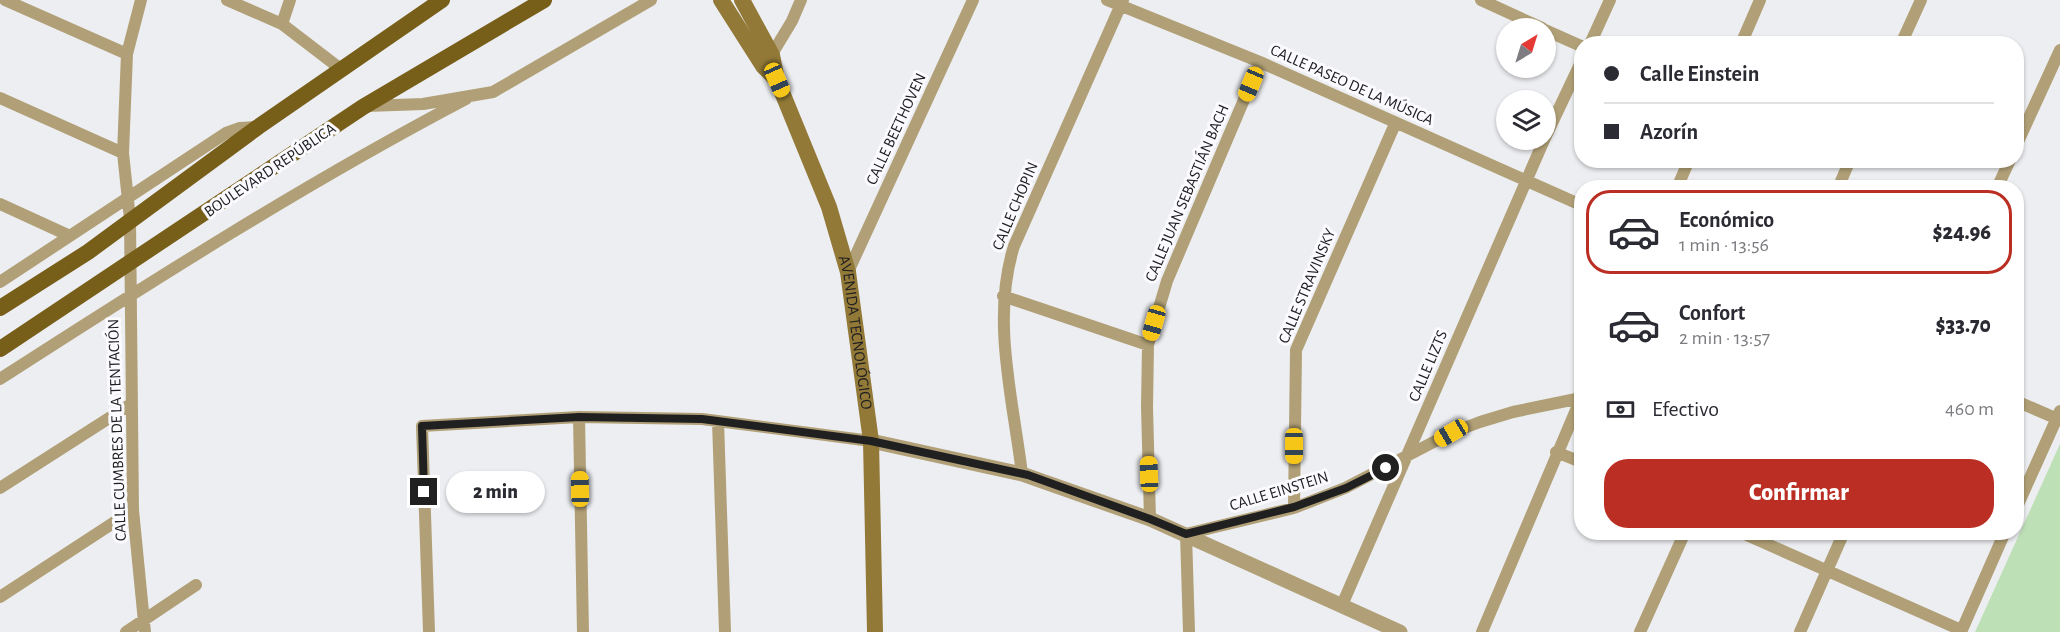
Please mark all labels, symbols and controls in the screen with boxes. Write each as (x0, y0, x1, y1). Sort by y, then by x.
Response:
north arrow (1496, 18, 1556, 78)
map controls (1496, 18, 1556, 150)
street label: CALLE PASEO DE LA MÚSICA (1268, 40, 1437, 128)
car (761, 60, 793, 100)
text: Calle Einstein (1640, 63, 1759, 85)
car (1236, 64, 1266, 104)
street label: CALLE BEETHOVEN (863, 71, 929, 187)
button: layers (1496, 90, 1556, 150)
street label: CALLE JUAN SEBASTIÁN BACH (1140, 101, 1232, 284)
street label: BOULEVARD REPÚBLICA (200, 118, 339, 220)
text: Azorín (1640, 121, 1698, 143)
street label: CALLE CHOPIN (989, 160, 1041, 252)
icon: car (1607, 205, 1661, 259)
text: Económico (1679, 209, 1774, 231)
text: $24.96 (1933, 221, 1991, 243)
street label: CALLE STRAVINSKY (1276, 226, 1339, 346)
text: 1 min · 13:56 (1679, 235, 1769, 255)
street label: AVENIDA TECNOLÓGICO (836, 253, 875, 411)
icon: car (1607, 298, 1661, 352)
text: Confort (1679, 302, 1745, 324)
car (1140, 303, 1168, 343)
text: $33.70 (1935, 314, 1991, 336)
street label: CALLE CUMBRES DE LA TENTACIÓN (103, 319, 129, 542)
street label: CALLE LIZTS (1406, 328, 1450, 404)
text: 2 min · 13:57 (1679, 328, 1770, 348)
icon: cash (1604, 393, 1637, 426)
text: Efectivo (1652, 398, 1719, 420)
text: 460 m (1945, 399, 1994, 419)
car (1431, 416, 1471, 450)
car (1285, 428, 1303, 464)
route start (1372, 454, 1399, 481)
car (1139, 456, 1159, 492)
button: Confirmar (1604, 459, 1994, 528)
street label: CALLE EINSTEIN (1228, 468, 1330, 514)
callout: 2 min (445, 471, 544, 513)
car (571, 471, 589, 507)
route end (410, 478, 437, 505)
text: 2 min (473, 482, 518, 502)

